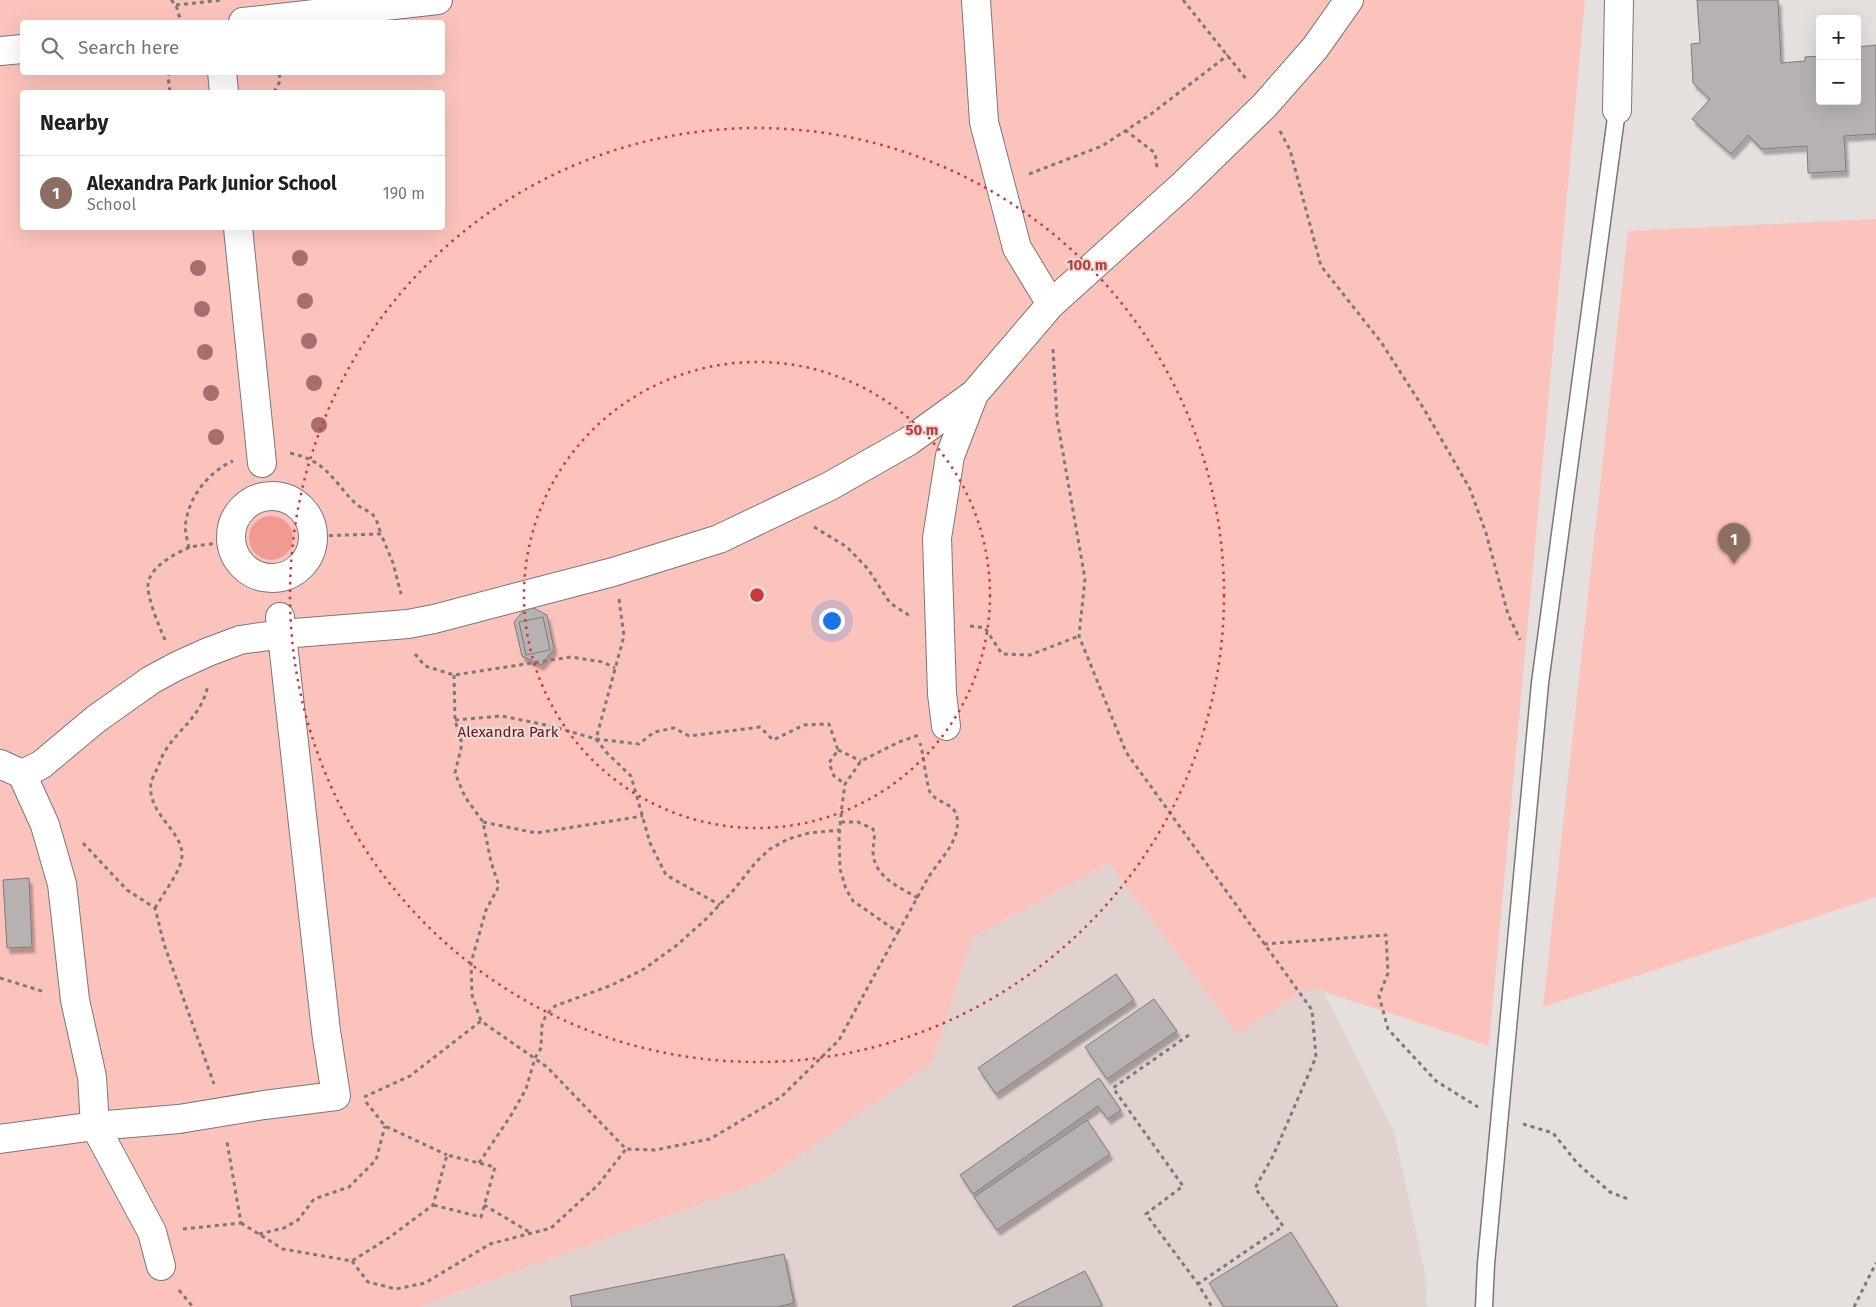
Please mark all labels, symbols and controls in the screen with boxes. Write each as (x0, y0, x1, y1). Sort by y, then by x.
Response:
map controls (1816, 15, 1861, 105)
button: + (1816, 15, 1861, 60)
search box (20, 20, 445, 75)
icon: search (38, 34, 66, 62)
text: Search here (78, 36, 179, 59)
button: − (1816, 60, 1861, 105)
text: Nearby (40, 110, 108, 136)
text: Alexandra Park Junior School (87, 172, 337, 195)
text: 1 (52, 184, 60, 203)
text: 190 m (383, 184, 425, 203)
text: School (87, 195, 136, 214)
text: 100 m (1067, 256, 1107, 274)
text: 50 m (905, 421, 939, 439)
pin: 1 (1718, 523, 1750, 564)
centre of rings (748, 586, 766, 604)
your location (819, 608, 845, 634)
park label: Alexandra Park (458, 723, 559, 741)

